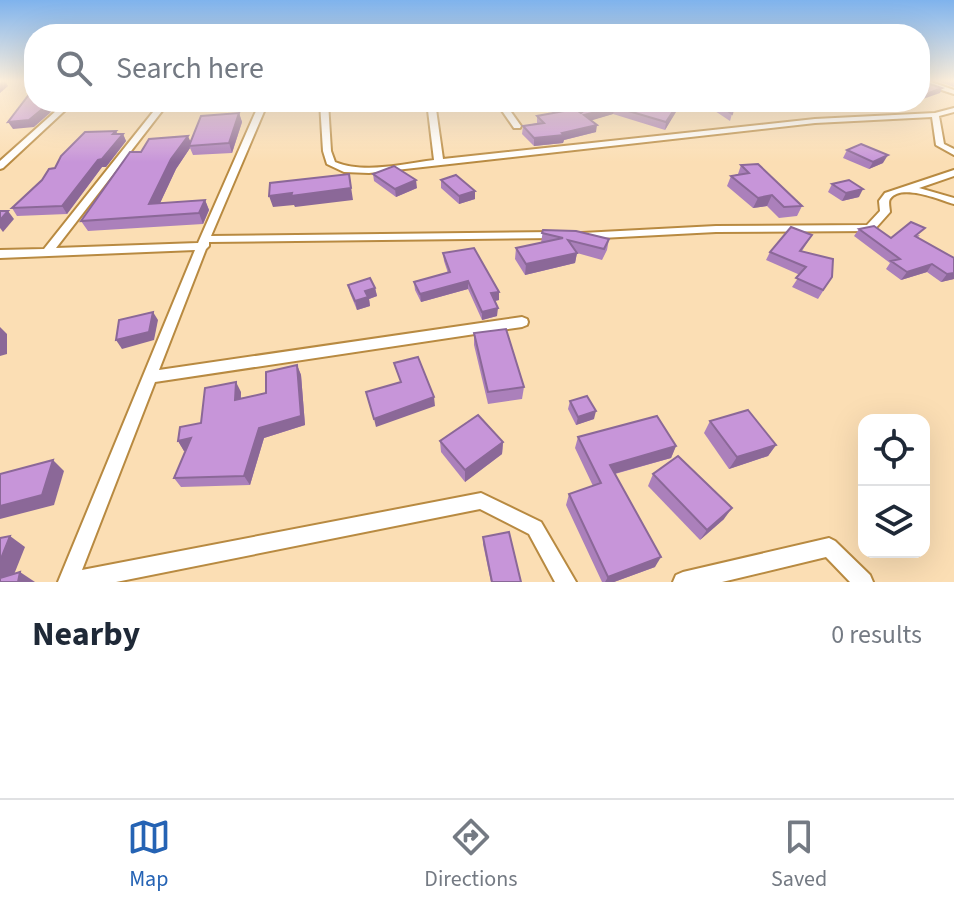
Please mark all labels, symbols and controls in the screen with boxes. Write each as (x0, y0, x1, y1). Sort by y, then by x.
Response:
search box (24, 24, 930, 112)
icon: search (52, 46, 96, 90)
text: Search here (116, 47, 264, 90)
map controls (858, 414, 930, 558)
button: locate (858, 414, 930, 486)
button: layers (858, 486, 930, 558)
text: Nearby (32, 610, 140, 659)
text: 0 results (831, 616, 922, 653)
tab: Map (127, 815, 171, 895)
tab: Directions (424, 815, 517, 895)
tab: Saved (771, 815, 827, 895)

